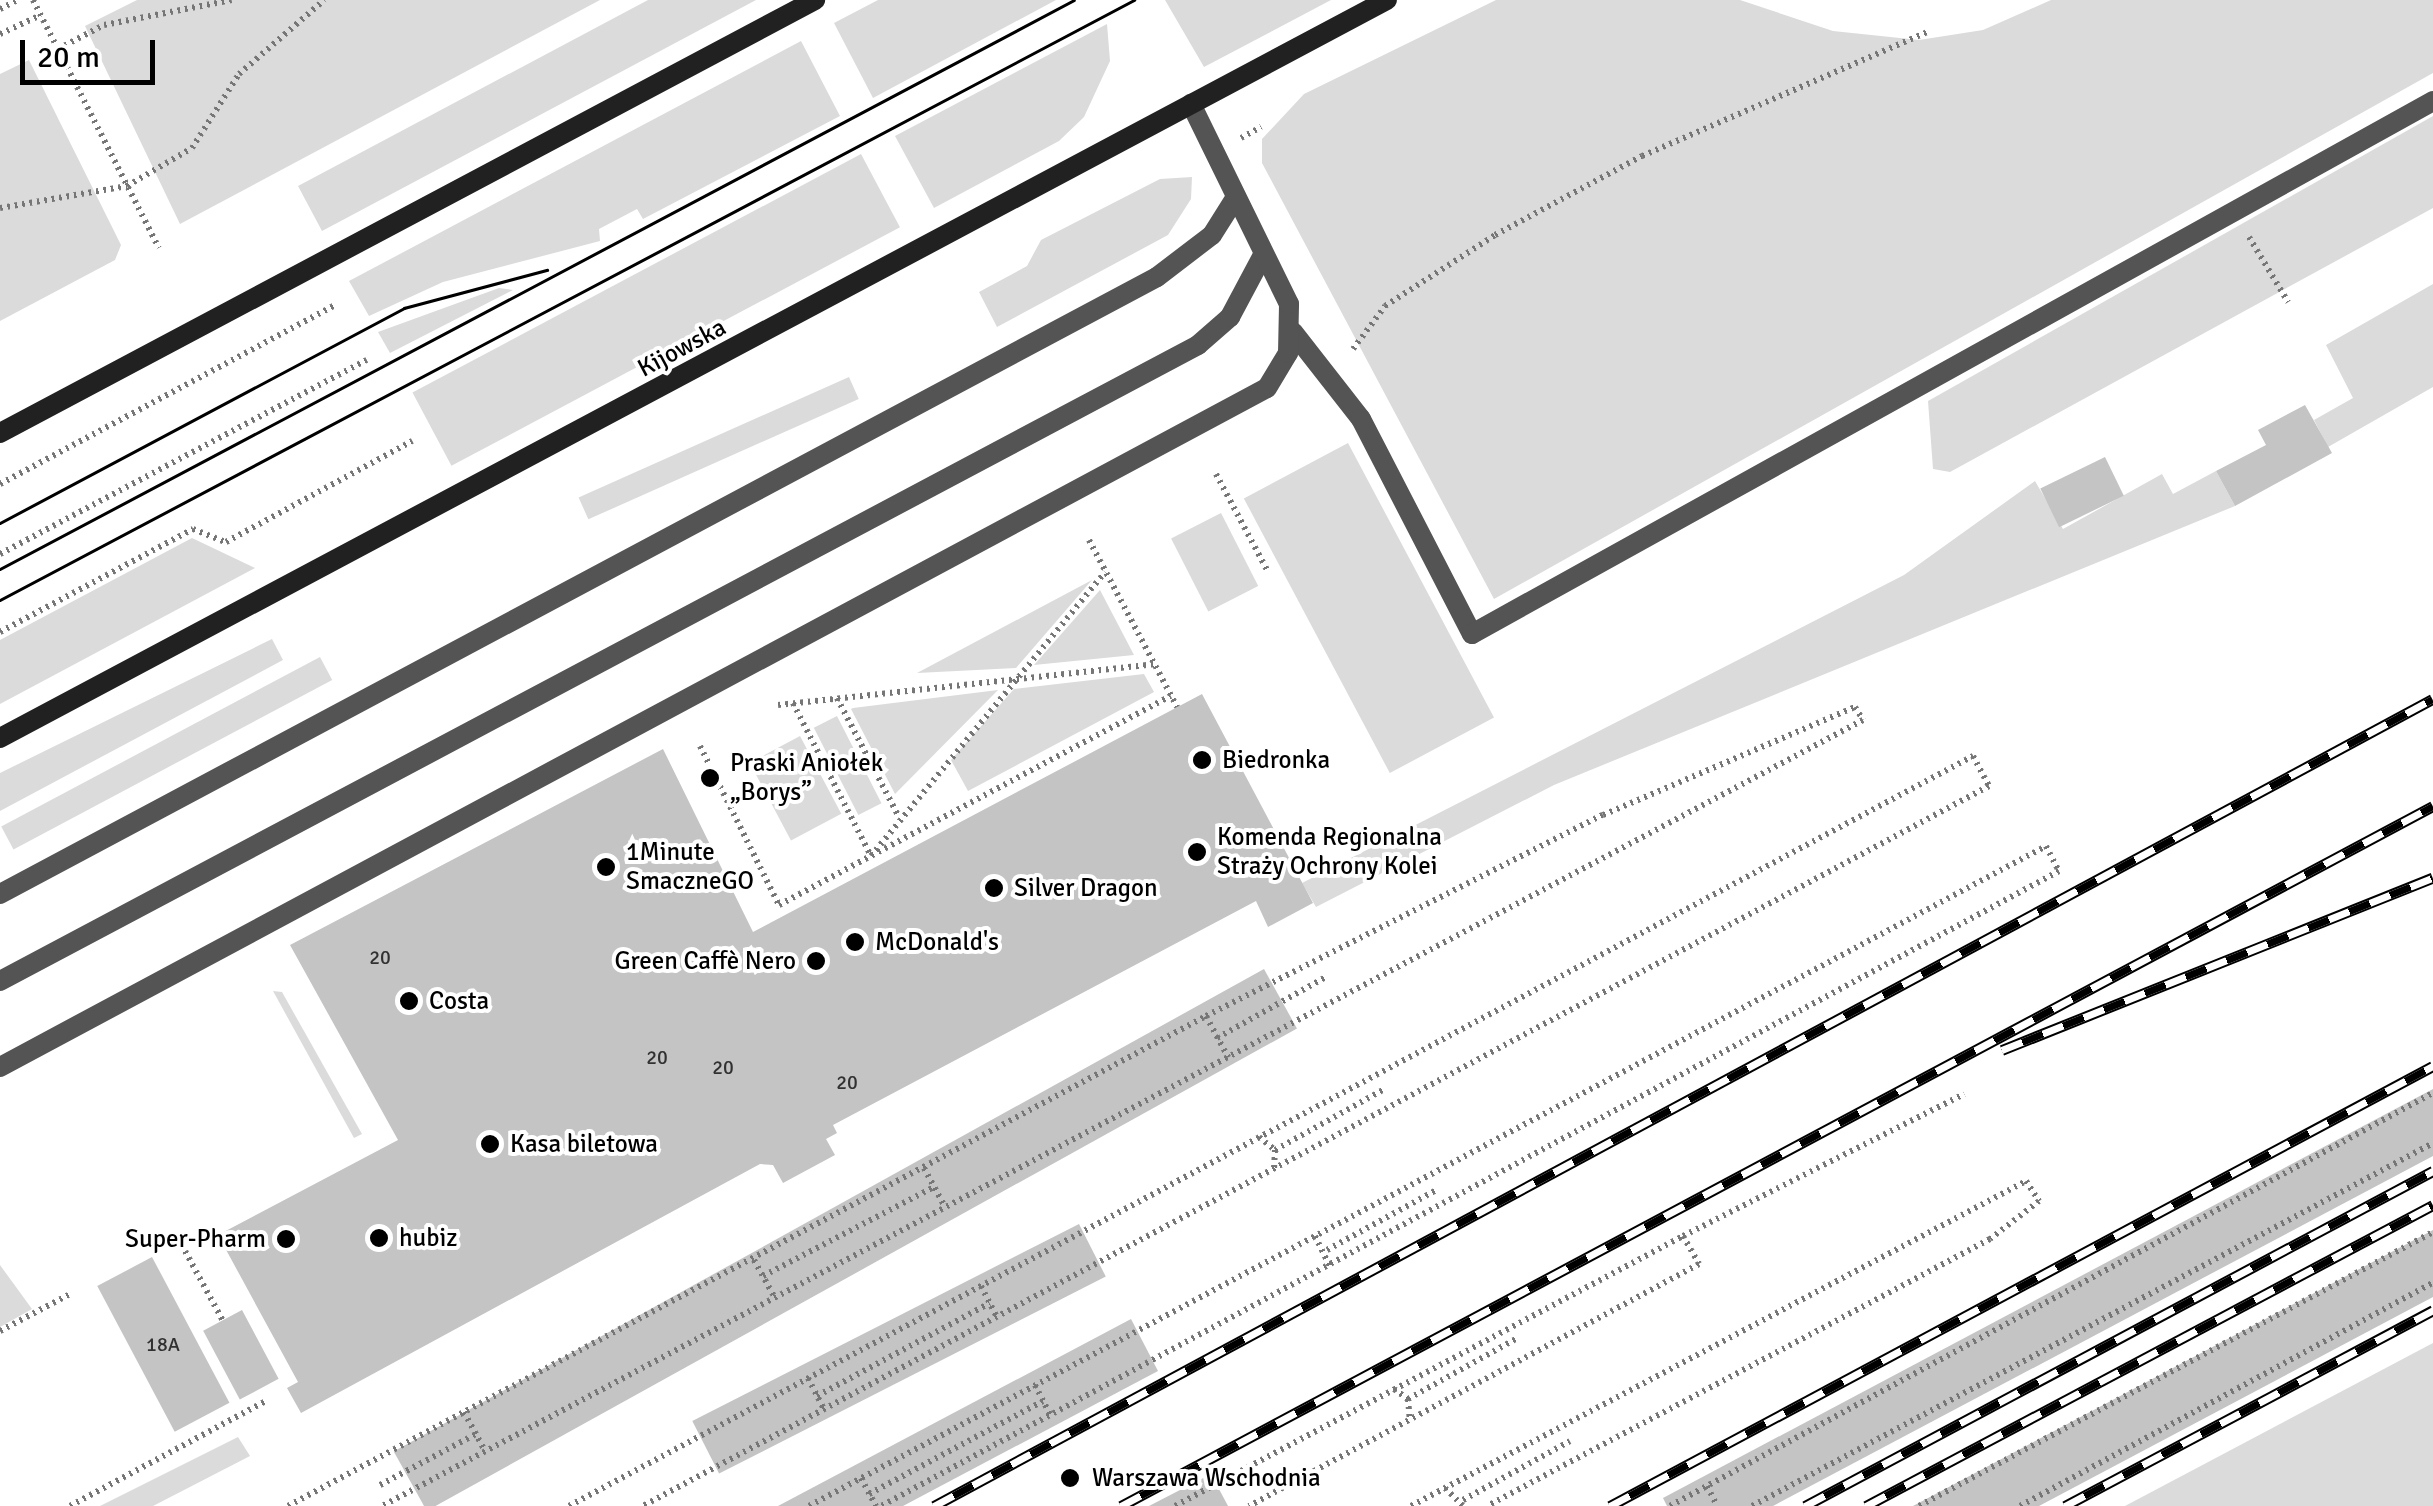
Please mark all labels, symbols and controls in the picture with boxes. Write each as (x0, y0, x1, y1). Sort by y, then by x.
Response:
scale bar (25, 20, 160, 82)
text: 20 m (37, 39, 100, 76)
street label: Kijowska (633, 312, 731, 384)
place label: Biedronka (1222, 745, 1330, 775)
place label: Praski Aniołek „Borys” (730, 749, 883, 808)
marker: Biedronka (1191, 749, 1213, 771)
marker: Praski Aniołek „Borys” (699, 767, 721, 789)
place label: Komenda Regionalna Straży Ochrony Kolei (1217, 823, 1442, 882)
place label: 1Minute SmaczneGO (626, 838, 754, 897)
marker: Komenda Regionalna Straży Ochrony Kolei (1186, 841, 1208, 863)
marker: 1Minute SmaczneGO (595, 856, 617, 878)
place label: Silver Dragon (1014, 873, 1158, 903)
marker: Silver Dragon (983, 877, 1005, 899)
place label: McDonald's (875, 927, 999, 957)
marker: McDonald's (844, 931, 866, 953)
house number: 20 (369, 945, 391, 969)
place label: Green Caffè Nero (614, 946, 796, 976)
marker: Green Caffè Nero (805, 950, 827, 972)
place label: Costa (429, 986, 489, 1016)
marker: Costa (398, 990, 420, 1012)
house number: 20 (646, 1045, 668, 1069)
house number: 20 (712, 1055, 734, 1079)
house number: 20 (836, 1070, 858, 1094)
place label: Kasa biletowa (510, 1129, 658, 1159)
marker: Kasa biletowa (479, 1133, 501, 1155)
place label: hubiz (399, 1223, 457, 1253)
place label: Super-Pharm (125, 1224, 266, 1254)
marker: hubiz (368, 1227, 390, 1249)
marker: Super-Pharm (275, 1228, 297, 1250)
house number: 18A (146, 1332, 180, 1356)
place label: Warszawa Wschodnia (1092, 1463, 1321, 1493)
marker: Warszawa Wschodnia (1057, 1465, 1083, 1491)

